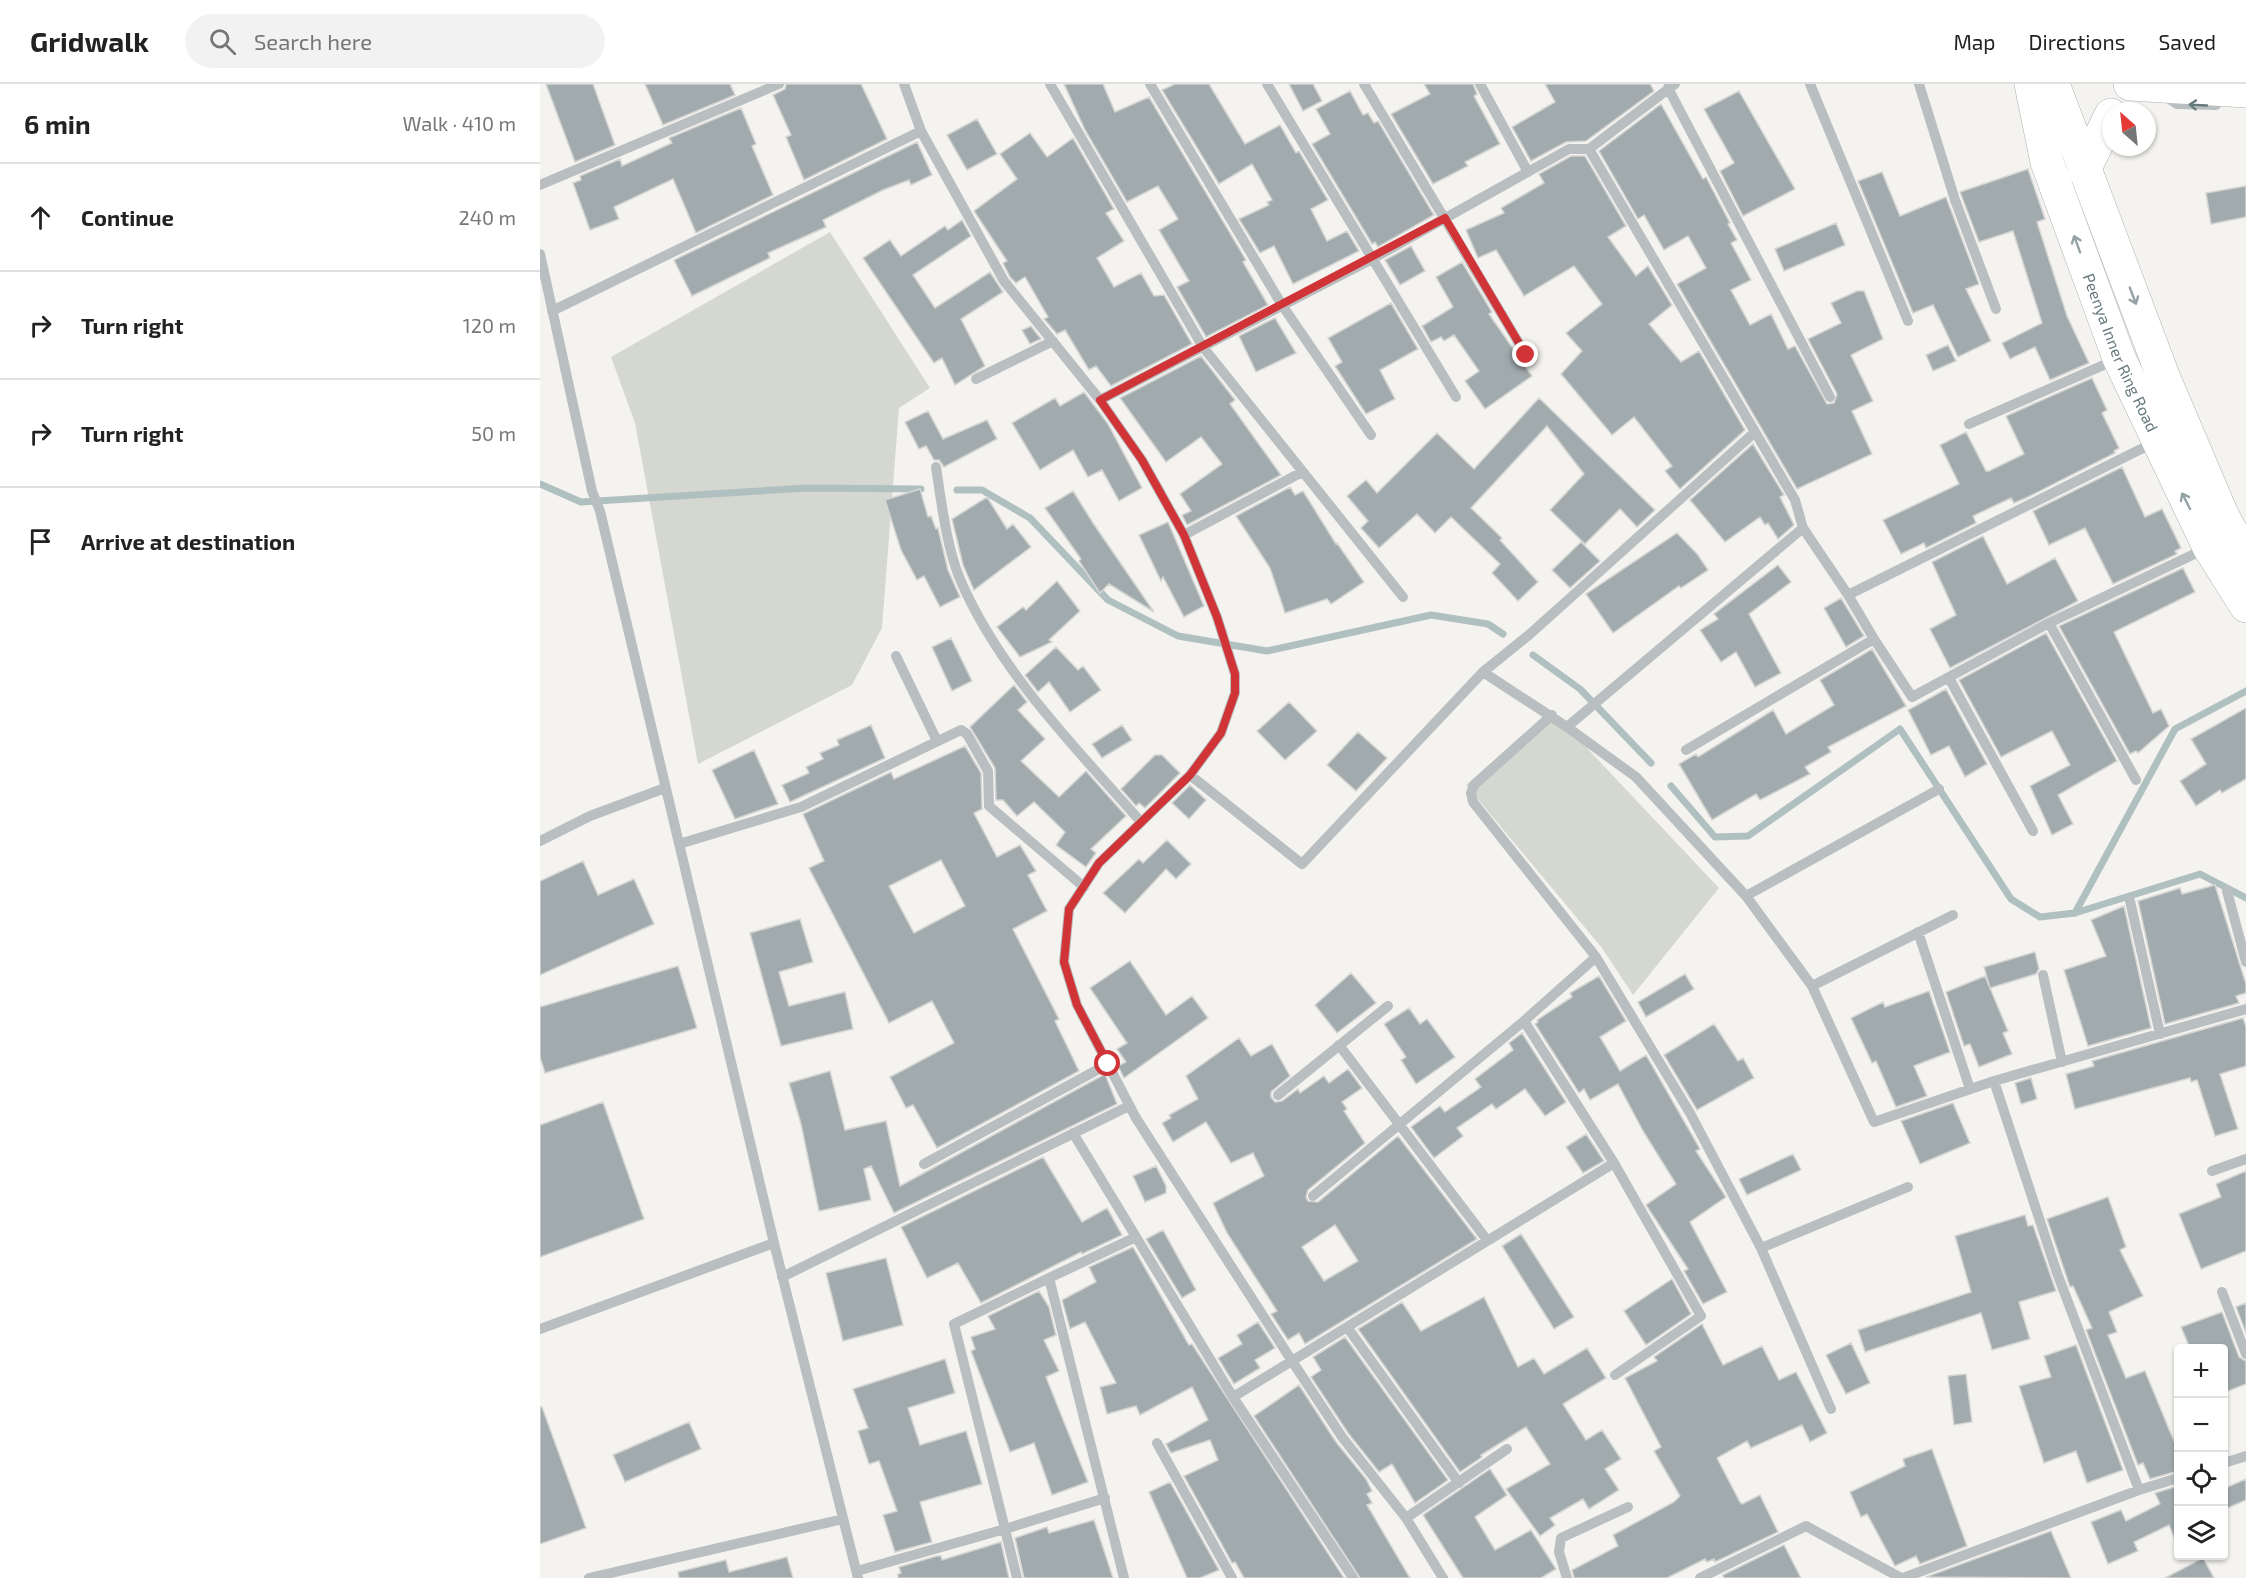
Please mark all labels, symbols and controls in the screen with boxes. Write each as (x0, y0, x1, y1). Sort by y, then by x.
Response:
search box (185, 14, 605, 68)
text: Gridwalk (30, 24, 149, 58)
icon: search (206, 25, 239, 58)
text: Search here (254, 28, 372, 54)
text: Map (1953, 29, 1996, 54)
text: Directions (2029, 29, 2125, 54)
text: Saved (2158, 29, 2216, 54)
one-way arrow (2189, 99, 2208, 110)
north arrow (2102, 102, 2156, 156)
text: 6 min (24, 108, 91, 139)
text: Walk · 410 m (402, 111, 516, 135)
icon: ahead (24, 201, 57, 234)
text: Continue (81, 204, 174, 230)
text: 240 m (458, 205, 516, 229)
one-way arrow (2070, 236, 2081, 254)
street label: Peenya Inner Ring Road (2080, 271, 2163, 435)
one-way arrow (2128, 286, 2139, 305)
icon: right (24, 309, 57, 342)
text: Turn right (81, 312, 183, 338)
text: 120 m (463, 313, 516, 337)
route end (1512, 341, 1538, 367)
icon: right (24, 417, 57, 450)
text: Turn right (81, 420, 183, 446)
text: 50 m (471, 421, 516, 445)
one-way arrow (2180, 492, 2191, 510)
icon: arrive (24, 525, 57, 558)
text: Arrive at destination (81, 528, 295, 554)
route start (1094, 1050, 1120, 1076)
map controls (2174, 1344, 2228, 1560)
button: + (2174, 1344, 2228, 1398)
button: − (2174, 1398, 2228, 1452)
button: locate (2174, 1452, 2228, 1506)
button: layers (2174, 1506, 2228, 1560)

